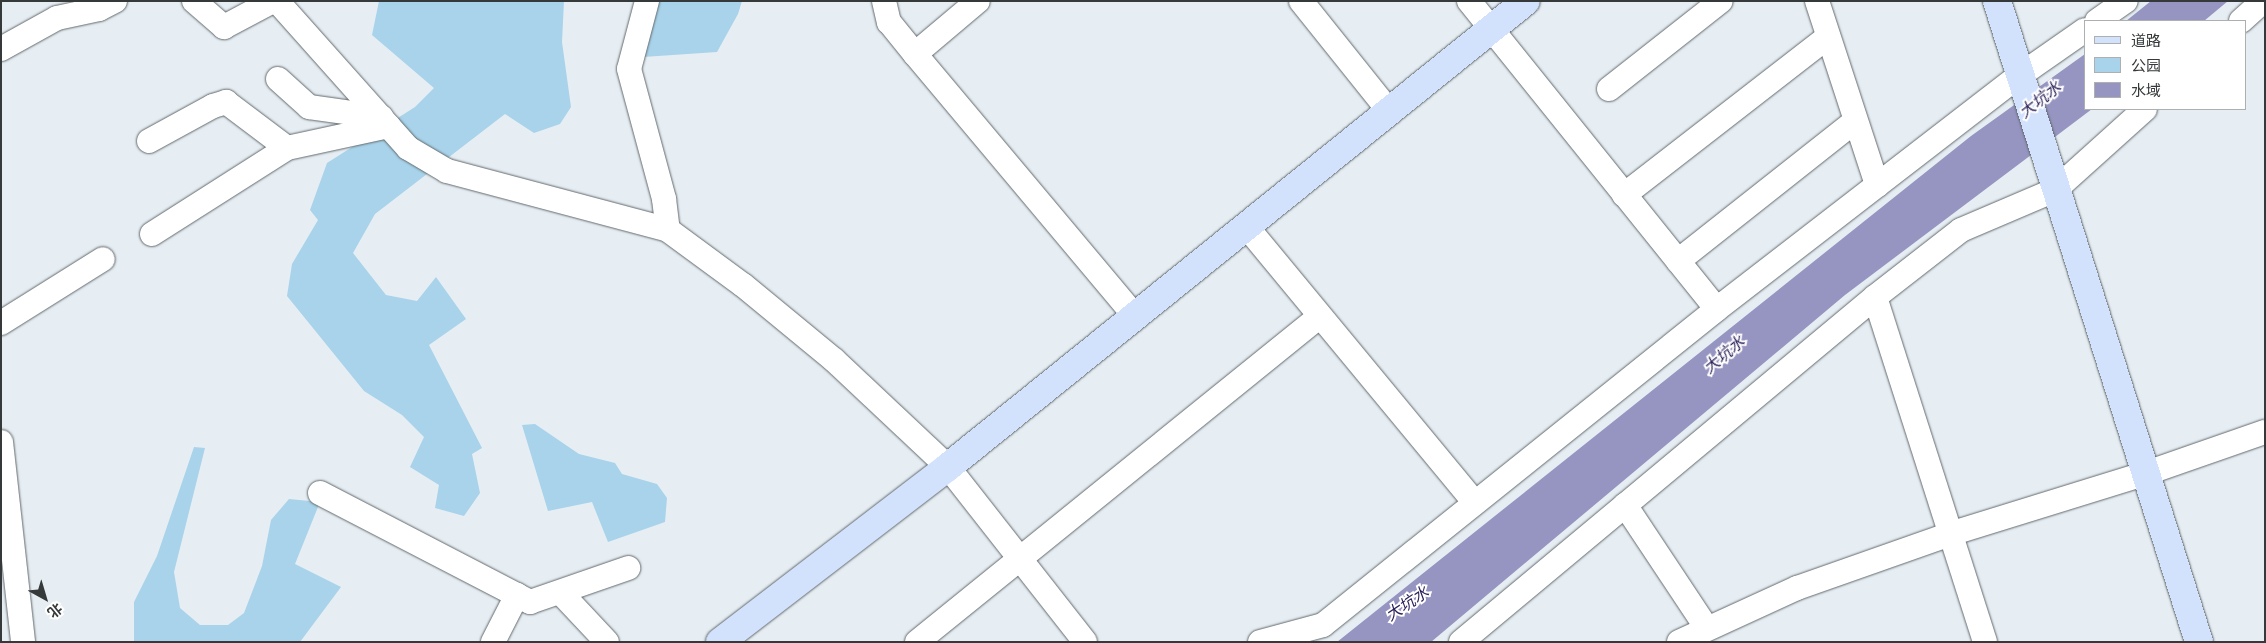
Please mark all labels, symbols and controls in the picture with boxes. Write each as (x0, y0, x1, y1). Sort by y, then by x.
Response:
legend (2084, 20, 2246, 110)
text: 道路 (2131, 32, 2161, 51)
text: 公园 (2131, 57, 2161, 76)
water label: 大坑水 (2016, 79, 2066, 123)
text: 水域 (2131, 82, 2161, 101)
water label: 大坑水 (1700, 333, 1750, 379)
north arrow (20, 573, 70, 623)
water label: 大坑水 (1383, 584, 1433, 626)
text: 北 (44, 599, 66, 621)

